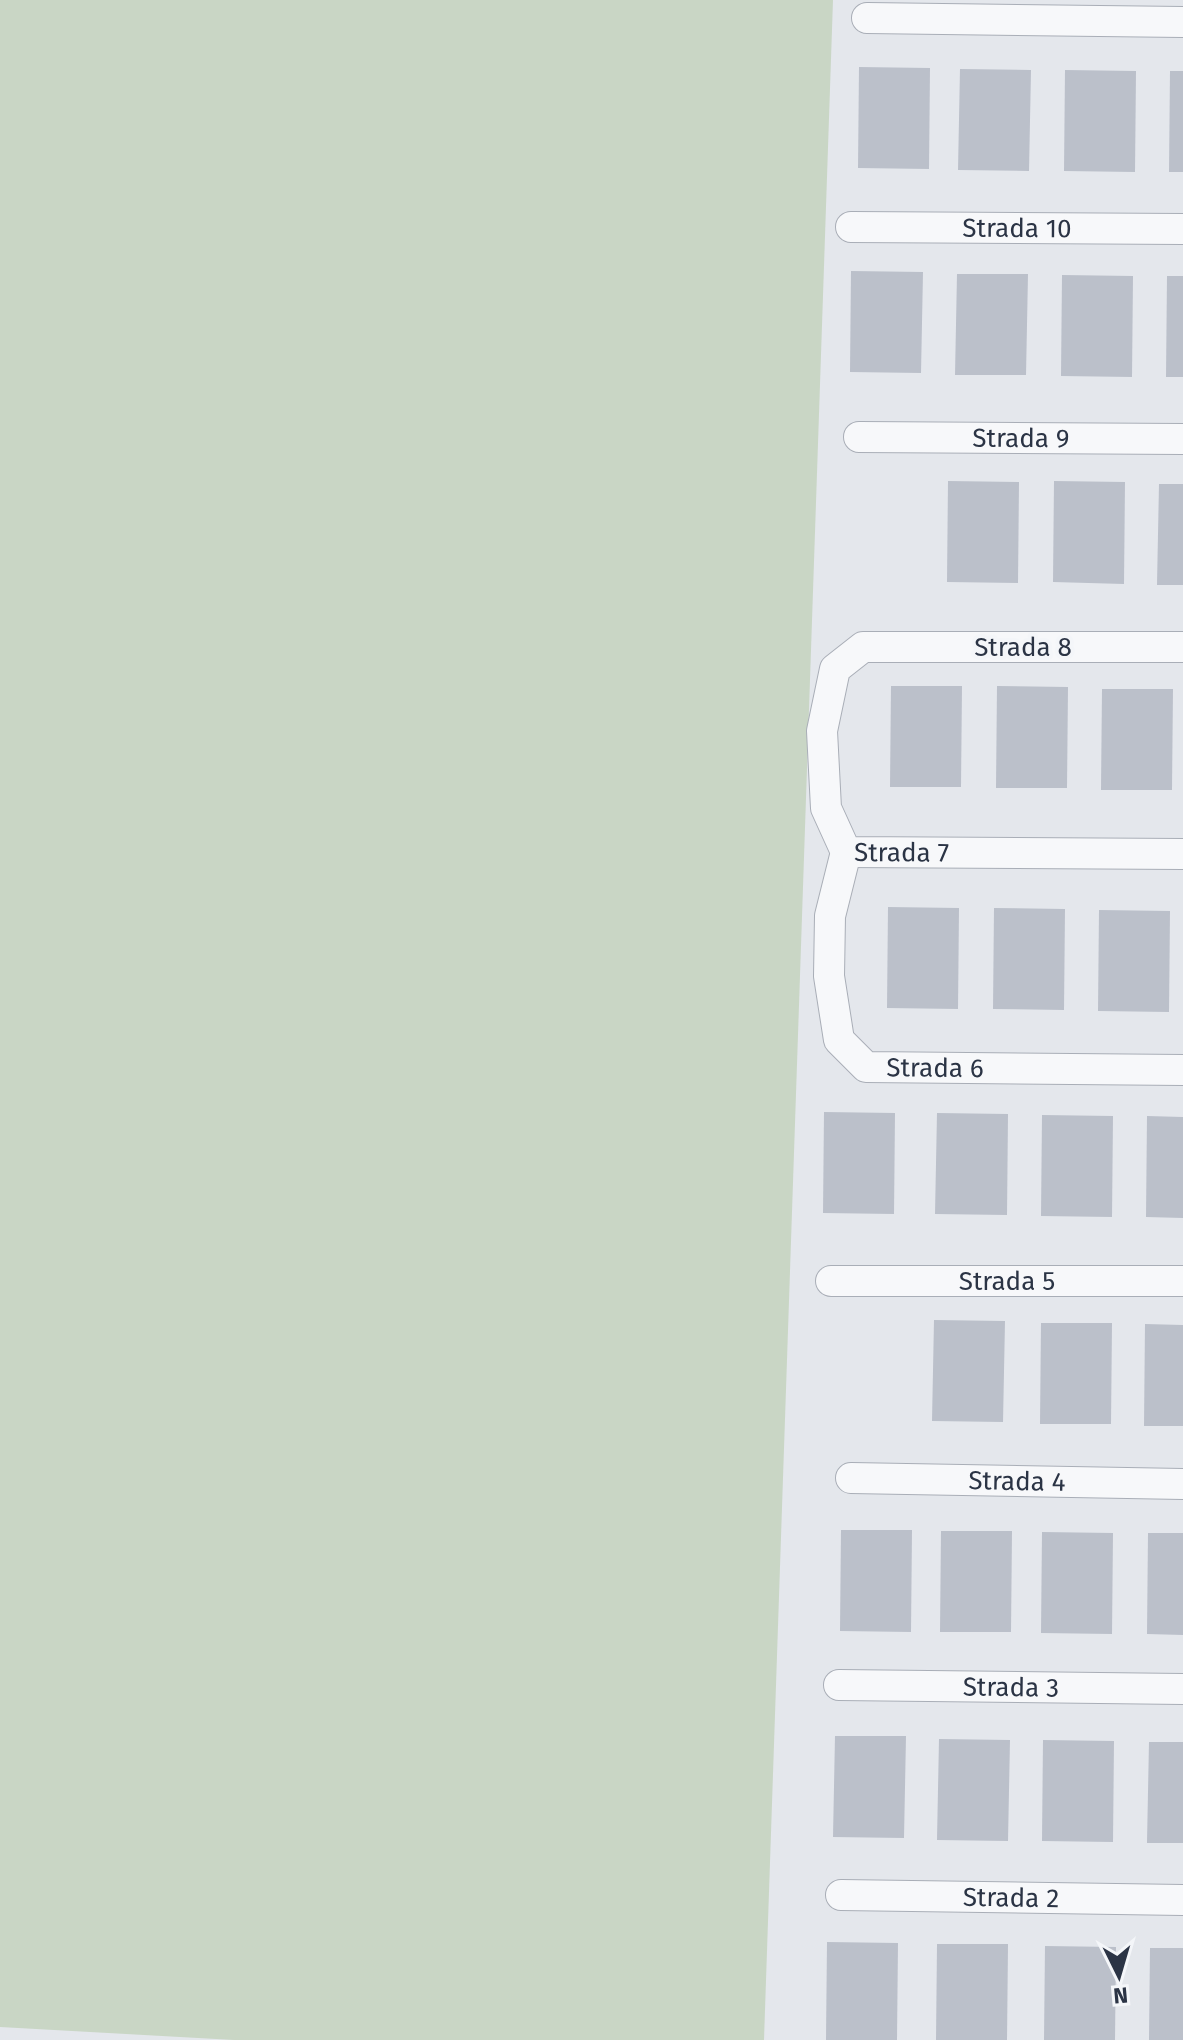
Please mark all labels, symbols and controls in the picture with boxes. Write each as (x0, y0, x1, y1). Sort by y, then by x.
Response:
street label: Strada 10 (962, 212, 1072, 244)
street label: Strada 9 (972, 422, 1070, 454)
street label: Strada 8 (974, 632, 1072, 663)
street label: Strada 7 (854, 837, 949, 868)
street label: Strada 6 (886, 1052, 984, 1084)
street label: Strada 5 (959, 1266, 1055, 1297)
street label: Strada 4 (968, 1465, 1066, 1497)
street label: Strada 3 (963, 1671, 1059, 1703)
street label: Strada 2 (963, 1881, 1059, 1914)
north arrow (1079, 1936, 1159, 2016)
text: N (1112, 1981, 1129, 2010)

